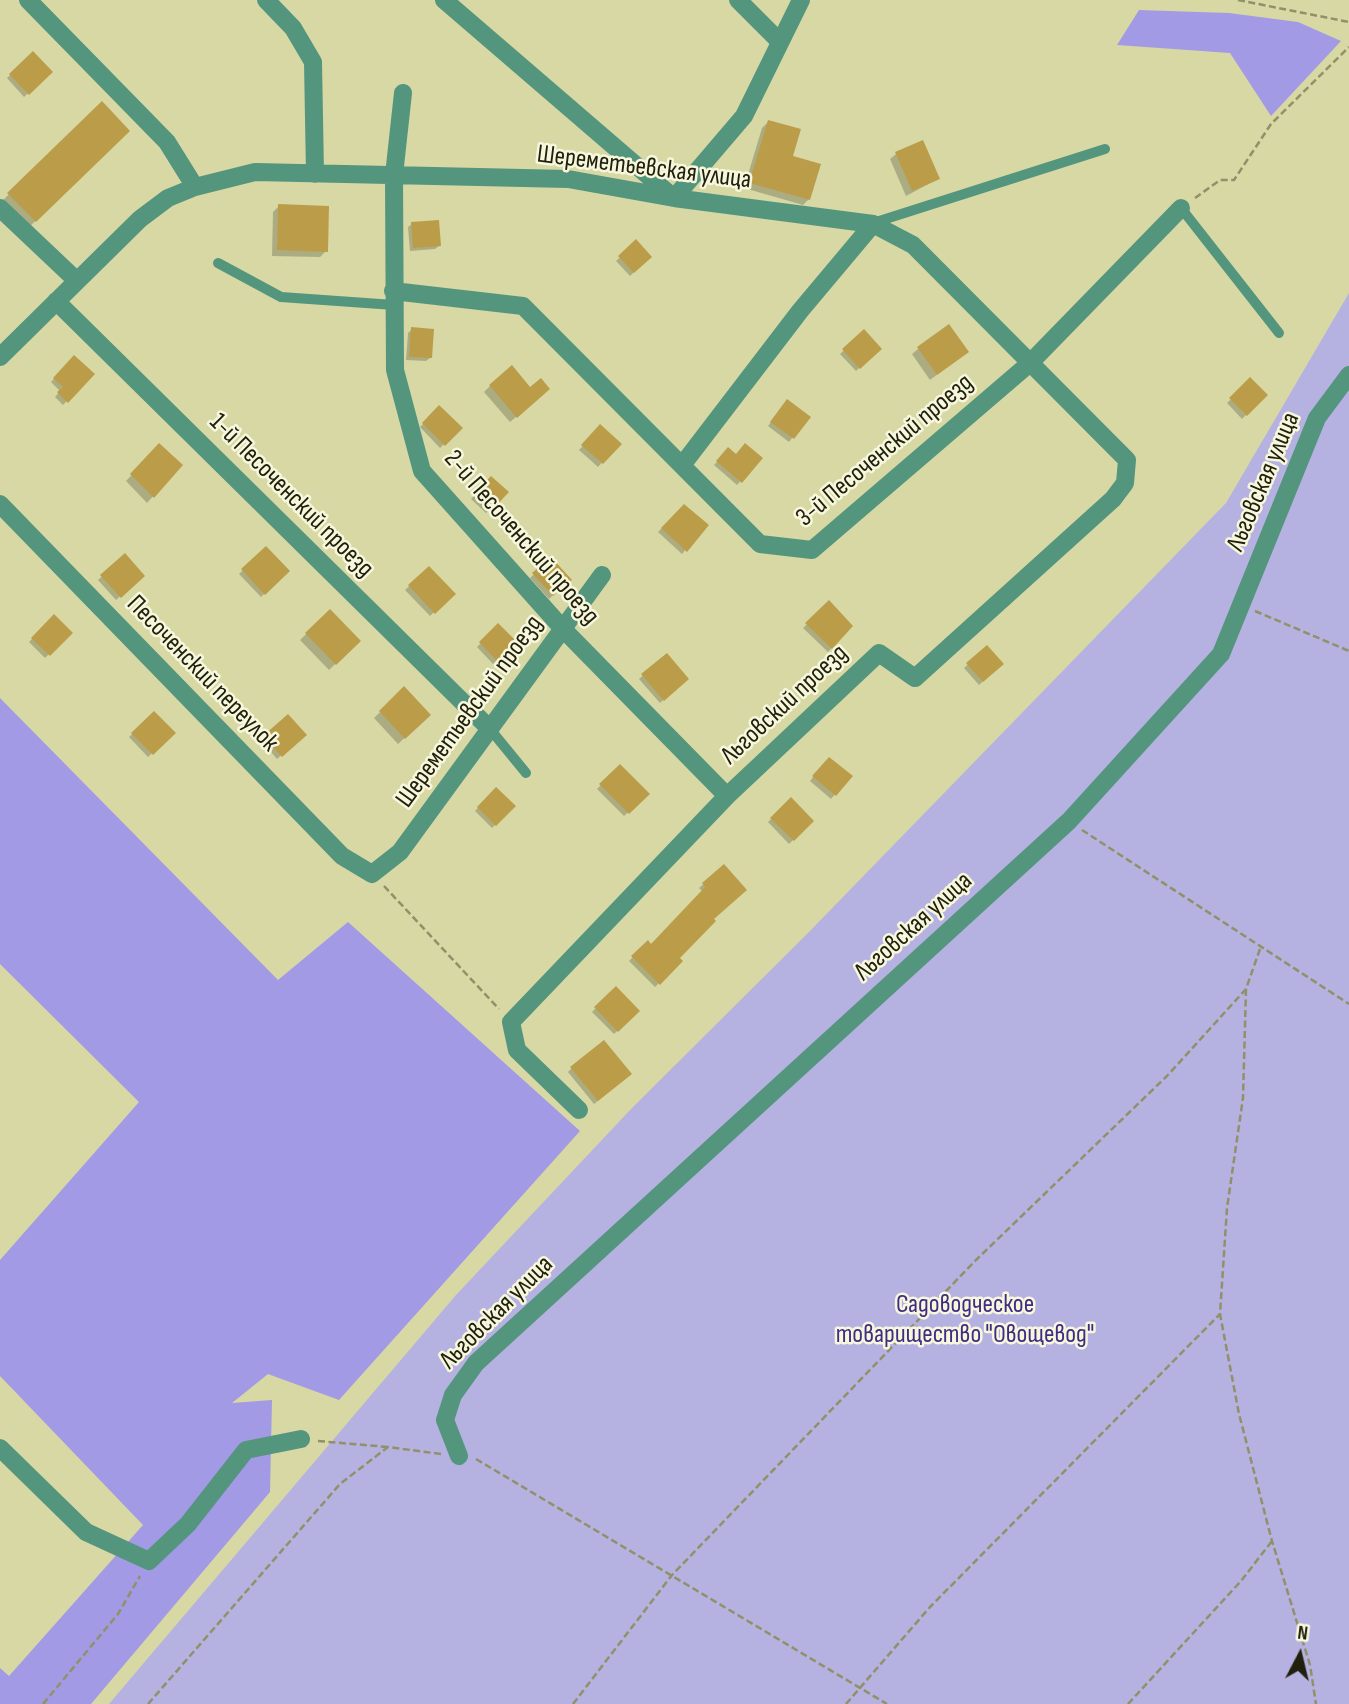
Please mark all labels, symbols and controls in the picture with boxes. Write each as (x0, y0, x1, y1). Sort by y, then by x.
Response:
street label: Шереметьевская улица (535, 139, 753, 197)
street label: 3-й Песоченский проезд (790, 368, 980, 534)
street label: 1-й Песоченский проезд (202, 407, 380, 585)
street label: Льговская улица (1221, 408, 1307, 556)
street label: 2-й Песоченский проезд (437, 444, 605, 632)
street label: Песоченский переулок (120, 589, 284, 759)
street label: Шереметьевский проезд (390, 610, 550, 814)
street label: Льговский проезд (715, 638, 855, 772)
street label: Льговская улица (849, 866, 979, 988)
street label: Льговская улица (434, 1250, 560, 1376)
park label: Садоводческое товарищество "Овощевод" (836, 1289, 1094, 1350)
north arrow (1265, 1620, 1335, 1690)
text: N (1296, 1622, 1309, 1646)

